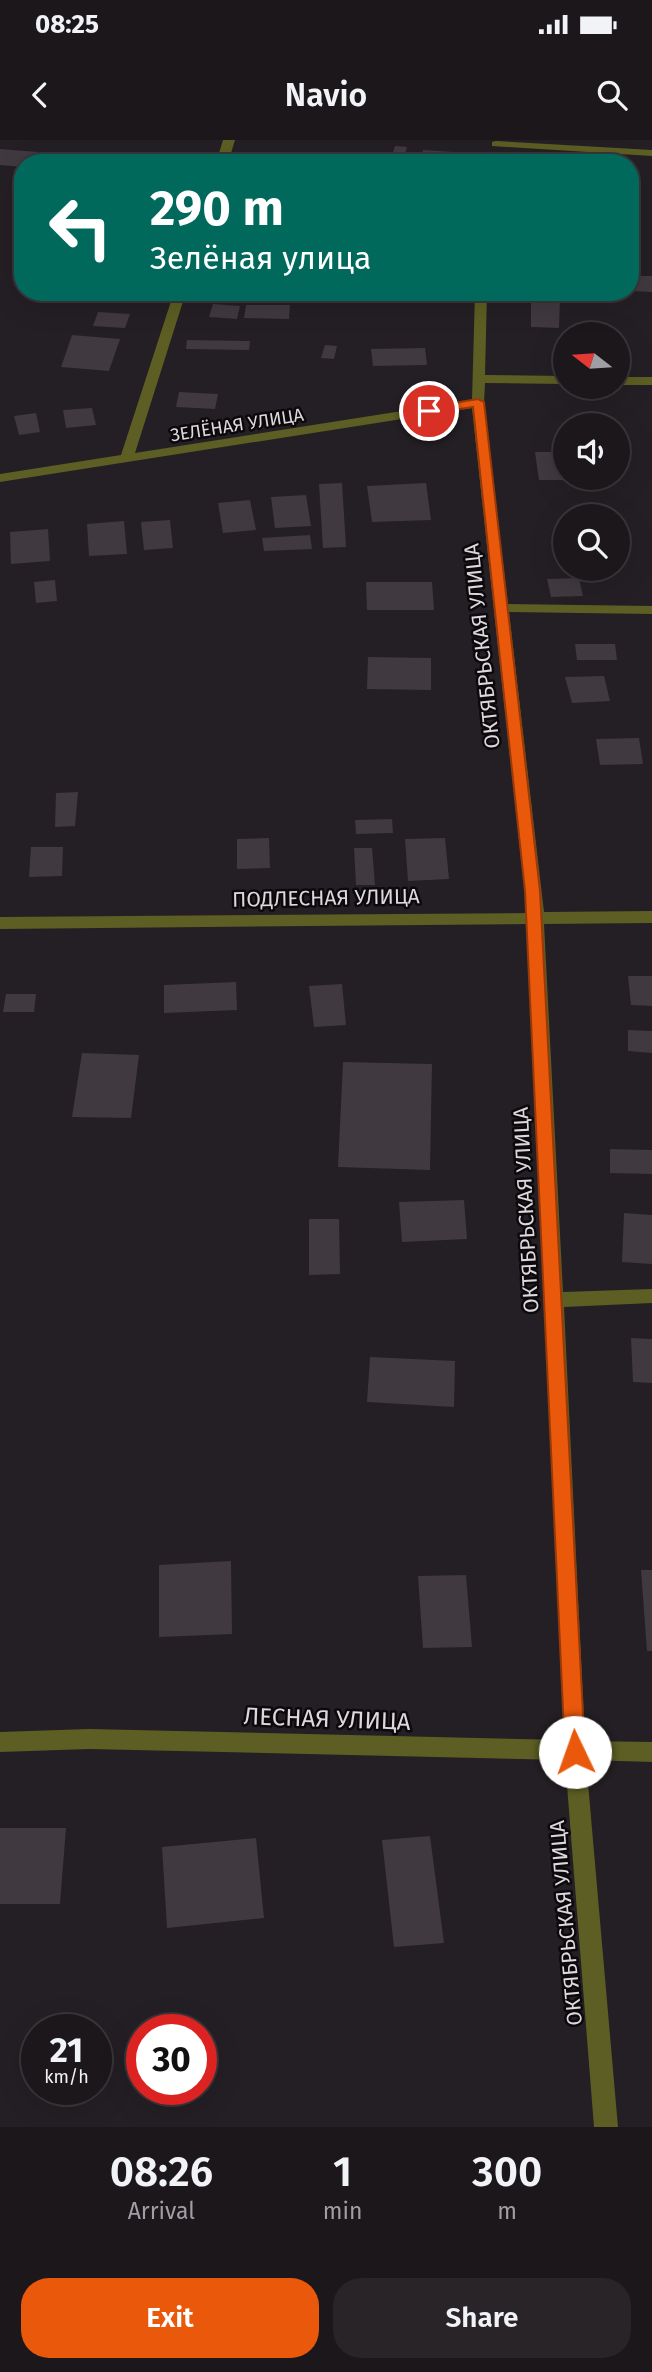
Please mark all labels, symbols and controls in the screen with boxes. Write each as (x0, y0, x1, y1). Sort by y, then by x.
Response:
text: 08:25 (35, 9, 99, 40)
icon: back (21, 76, 59, 114)
text: Navio (285, 76, 367, 114)
icon: search (593, 76, 631, 114)
text: 290 m (150, 179, 284, 238)
icon: left (35, 182, 126, 273)
text: Зелёная улица (150, 239, 371, 277)
north arrow (553, 322, 630, 399)
map controls (553, 322, 630, 581)
pin (399, 381, 459, 441)
icon: arrive (410, 392, 448, 430)
street label: ЗЕЛЁНАЯ УЛИЦА (169, 404, 306, 446)
button: sound (553, 413, 630, 490)
button: search (553, 504, 630, 581)
street label: ОКТЯБРЬСКАЯ УЛИЦА (458, 542, 506, 750)
street label: ПОДЛЕСНАЯ УЛИЦА (232, 883, 420, 913)
street label: ОКТЯБРЬСКАЯ УЛИЦА (508, 1106, 544, 1314)
street label: ЛЕСНАЯ УЛИЦА (243, 1702, 411, 1736)
position arrow (538, 1715, 612, 1789)
street label: ОКТЯБРЬСКАЯ УЛИЦА (544, 1819, 588, 2027)
speed limit sign: 30 (126, 2014, 217, 2105)
text: 21 (50, 2029, 83, 2071)
text: km/h (44, 2066, 89, 2088)
text: 08:26 (110, 2147, 213, 2197)
text: 1 (333, 2147, 352, 2197)
text: 300 (472, 2147, 542, 2197)
text: Arrival (128, 2197, 195, 2225)
text: min (323, 2197, 362, 2225)
text: m (497, 2197, 517, 2225)
button: Exit (21, 2278, 319, 2358)
button: Share (333, 2278, 631, 2358)

